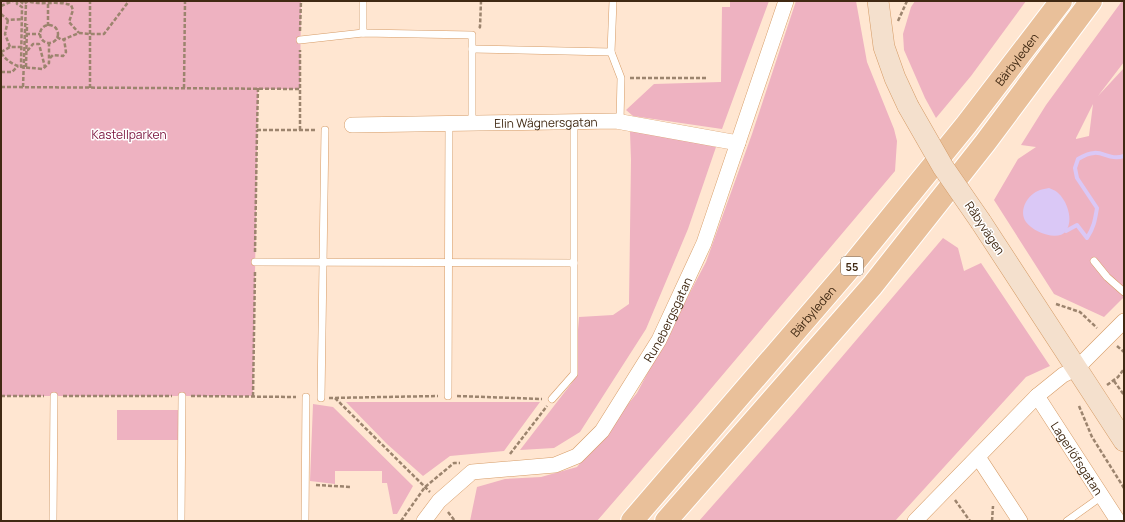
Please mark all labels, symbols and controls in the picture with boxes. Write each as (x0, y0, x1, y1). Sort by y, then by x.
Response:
street label: Bärbyleden (991, 29, 1042, 89)
street label: Elin Wägnersgatan (494, 113, 598, 131)
park label: Kastellparken (91, 126, 167, 143)
street label: Råbyvägen (961, 198, 1009, 258)
road number: 55 (841, 257, 863, 275)
street label: Runebergsgatan (639, 274, 696, 365)
street label: Bärbyleden (786, 282, 840, 340)
street label: Lagerlöfsgatan (1047, 418, 1107, 498)

